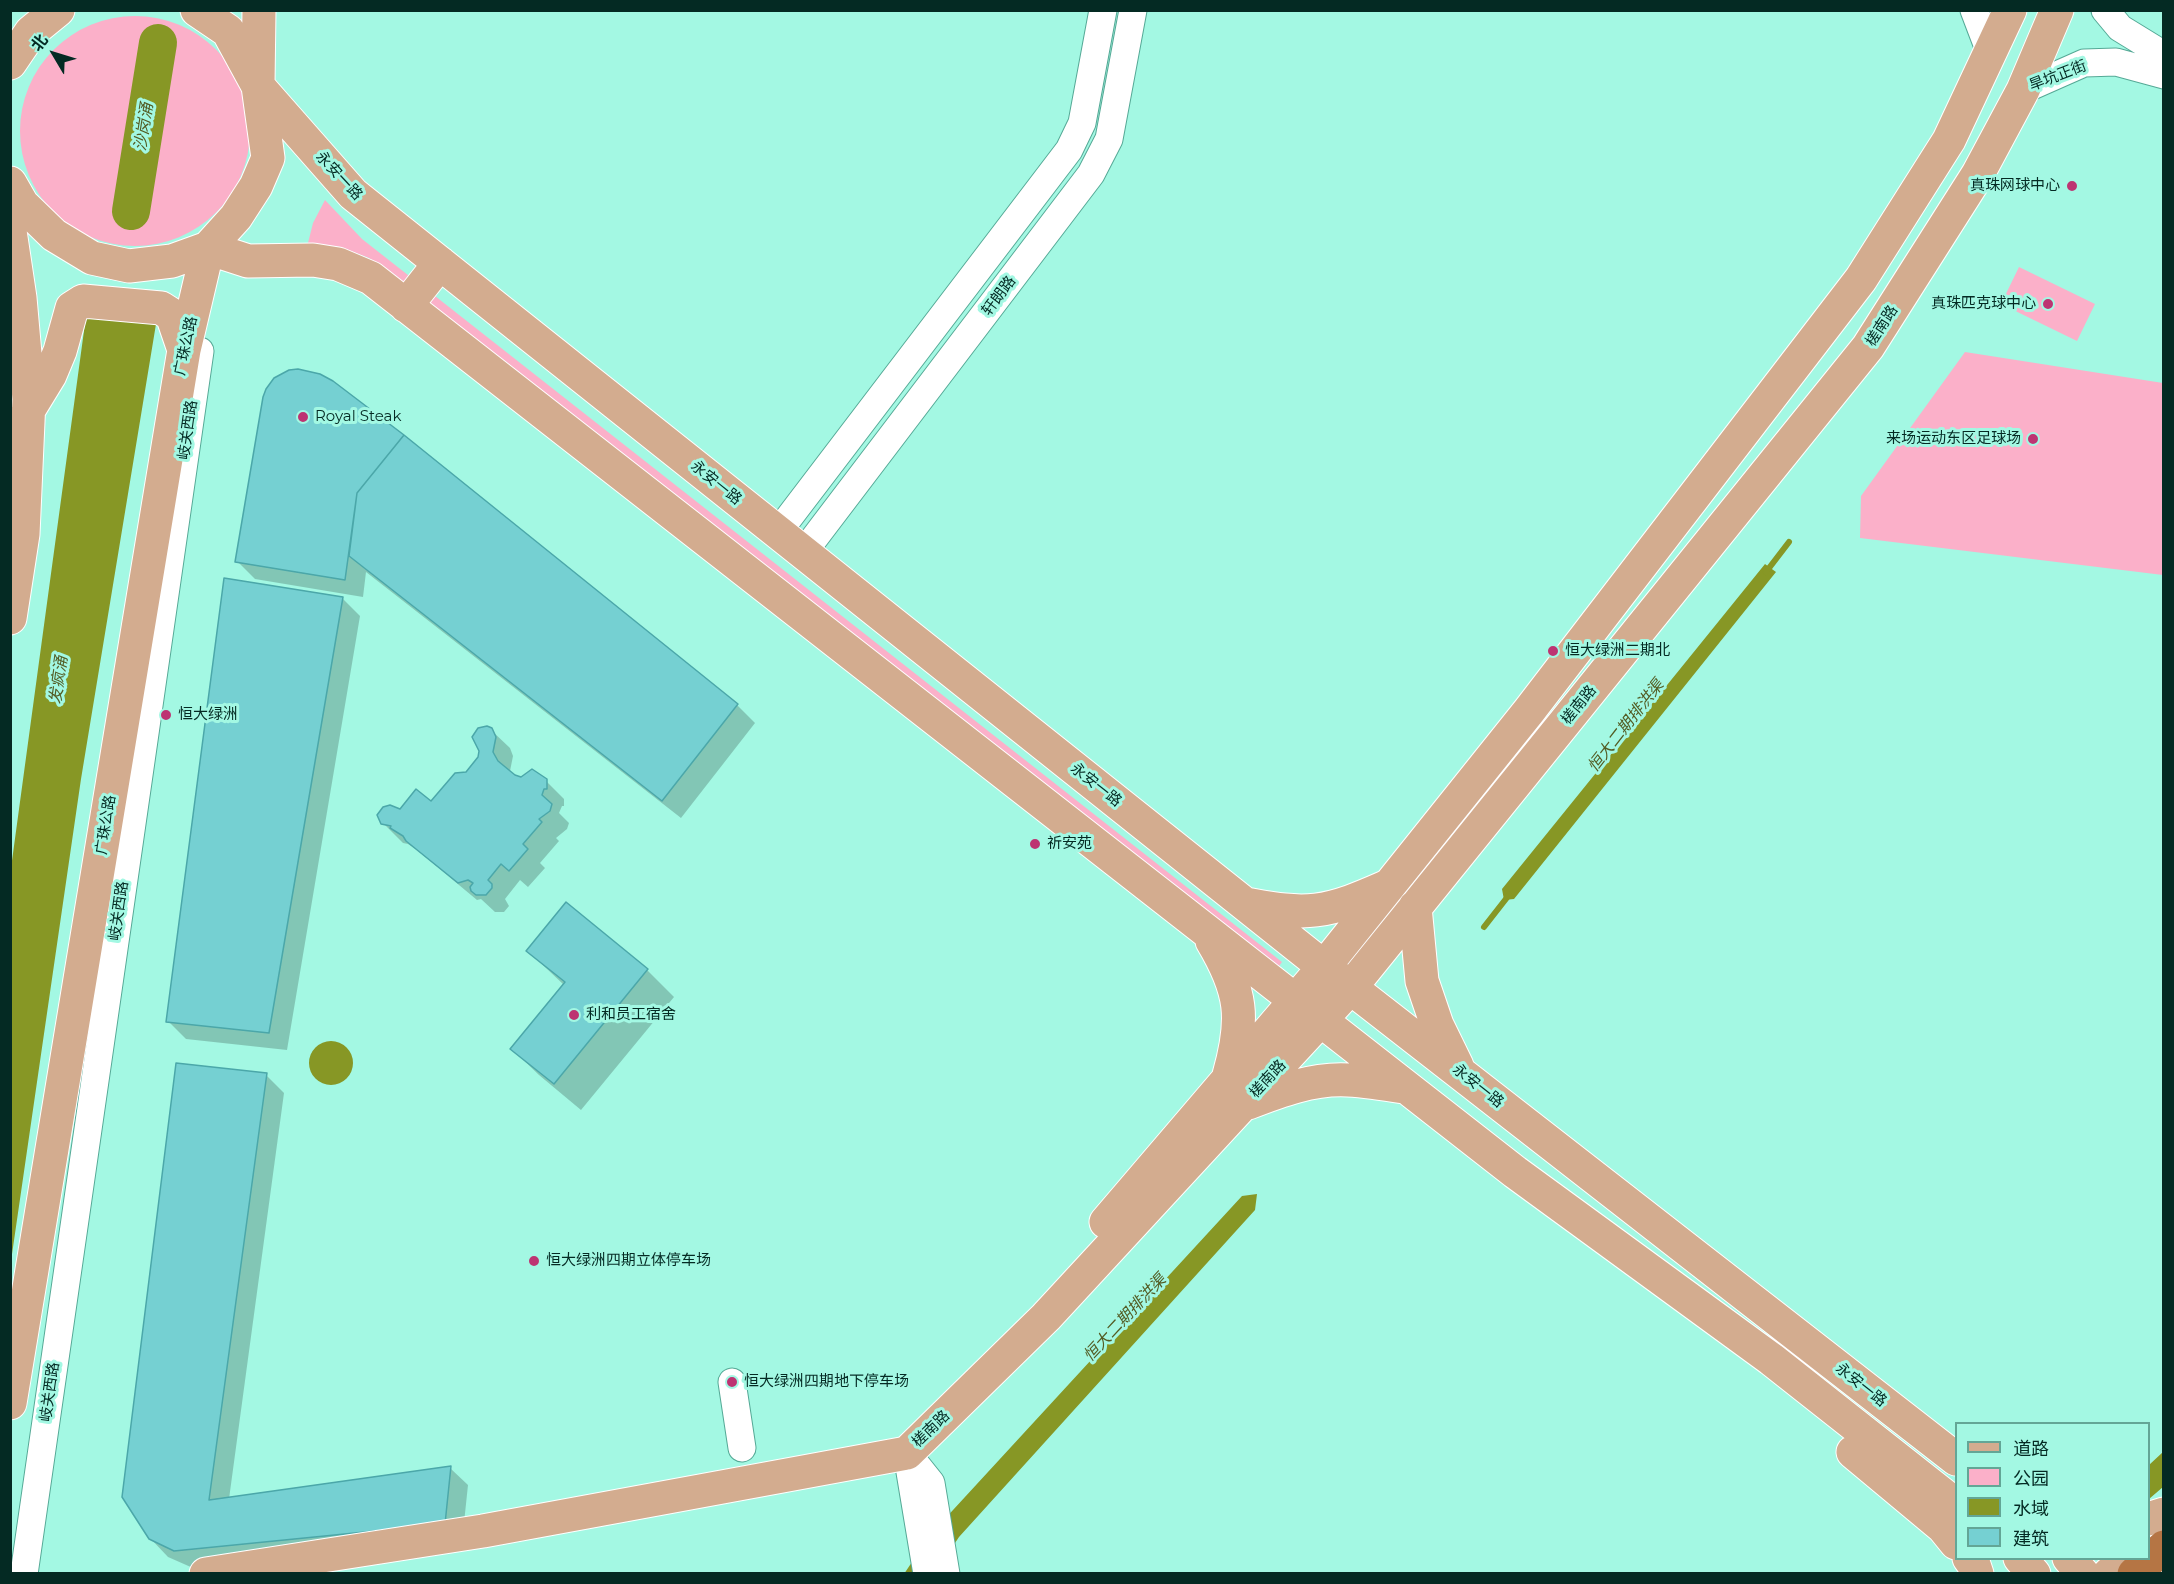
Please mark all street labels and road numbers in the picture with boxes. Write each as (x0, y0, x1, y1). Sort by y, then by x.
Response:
street label: 旱坑正街 (2027, 57, 2089, 95)
street label: 永安一路 (312, 148, 366, 204)
street label: 轩朗路 (978, 273, 1020, 319)
street label: 槎南路 (1862, 302, 1902, 350)
street label: 广珠公路 (171, 315, 201, 377)
street label: 岐关西路 (175, 399, 201, 461)
street label: 永安一路 (687, 457, 745, 509)
street label: 槎南路 (1558, 682, 1600, 728)
street label: 永安一路 (1067, 759, 1125, 811)
street label: 广珠公路 (92, 794, 120, 856)
street label: 岐关西路 (106, 880, 132, 942)
street label: 槎南路 (1246, 1056, 1290, 1102)
street label: 永安一路 (1449, 1060, 1507, 1112)
street label: 永安一路 (1832, 1359, 1890, 1411)
street label: 岐关西路 (37, 1361, 63, 1423)
street label: 槎南路 (909, 1407, 953, 1451)

